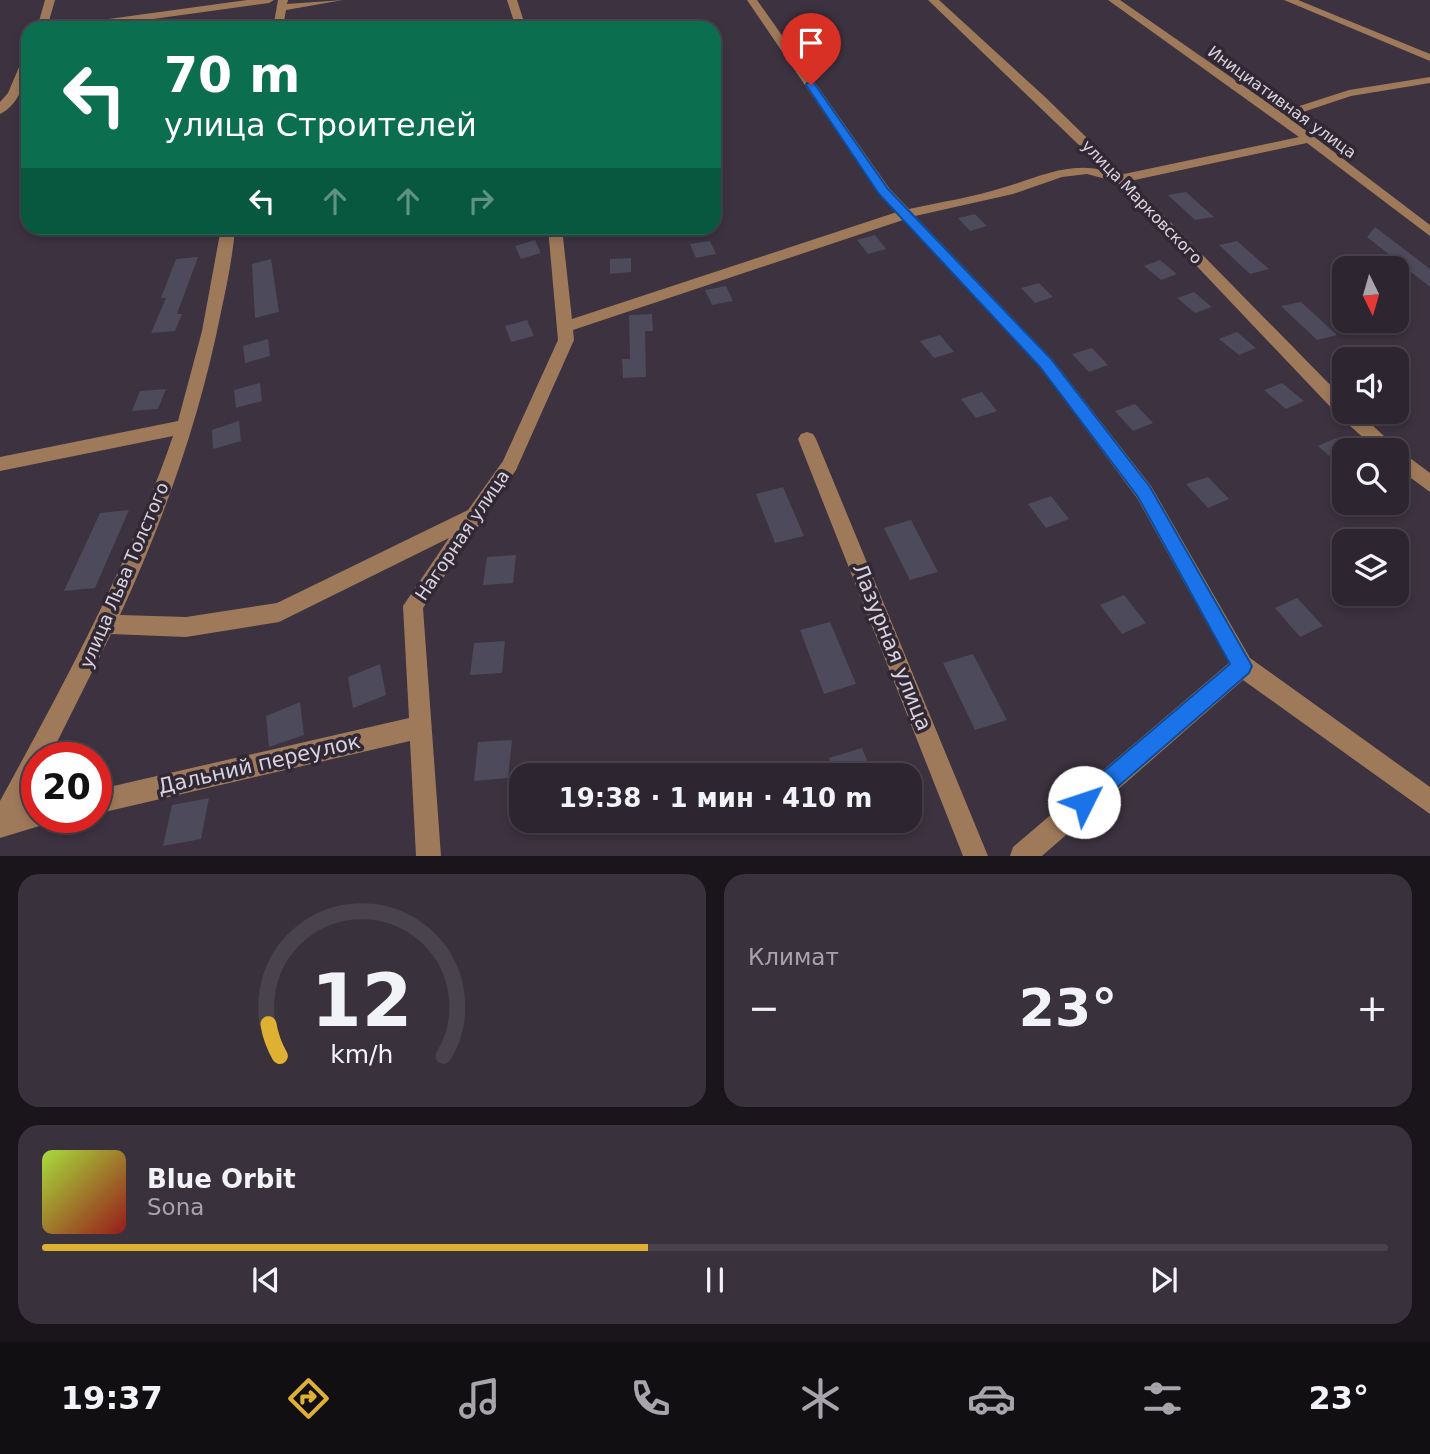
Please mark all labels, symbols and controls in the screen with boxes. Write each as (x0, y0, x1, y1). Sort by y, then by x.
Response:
pin (781, 13, 841, 85)
icon: arrive (792, 24, 830, 62)
street label: Инициативная улица (1204, 42, 1360, 162)
text: 70 m (164, 47, 300, 104)
icon: left (49, 49, 140, 140)
text: улица Строителей (164, 106, 477, 144)
street label: улица Марковского (1078, 136, 1206, 268)
icon: left (243, 182, 281, 220)
icon: ahead (316, 182, 354, 220)
icon: ahead (389, 182, 427, 220)
icon: right (462, 182, 500, 220)
north arrow (1332, 256, 1409, 332)
map controls (1332, 256, 1409, 606)
button: sound (1332, 347, 1409, 424)
button: search (1332, 438, 1409, 515)
street label: Нагорная улица (411, 466, 513, 604)
street label: улица Льва Толстого (75, 479, 173, 671)
button: layers (1332, 529, 1409, 606)
street label: Лазурная улица (848, 560, 936, 734)
street label: Дальний переулок (155, 729, 363, 799)
speed limit sign: 20 (21, 742, 112, 833)
position arrow (1047, 765, 1121, 839)
text: 19:38 · 1 мин · 410 m (559, 783, 872, 813)
text: Климат (748, 944, 839, 970)
text: 12 (311, 959, 413, 1044)
text: 23° (1019, 978, 1117, 1038)
text: − (748, 986, 780, 1030)
text: + (1356, 986, 1388, 1030)
text: km/h (330, 1040, 394, 1069)
text: Blue Orbit (147, 1164, 296, 1194)
text: Sona (147, 1194, 204, 1220)
icon: previous (247, 1261, 285, 1299)
icon: pause (696, 1261, 734, 1299)
icon: next (1145, 1261, 1183, 1299)
icon: directions (284, 1374, 333, 1423)
icon: music (455, 1374, 504, 1423)
icon: phone (626, 1374, 675, 1423)
icon: climate (796, 1374, 845, 1423)
icon: car (967, 1374, 1016, 1423)
icon: filters (1138, 1374, 1187, 1423)
text: 19:37 (61, 1379, 163, 1417)
text: 23° (1309, 1379, 1369, 1417)

